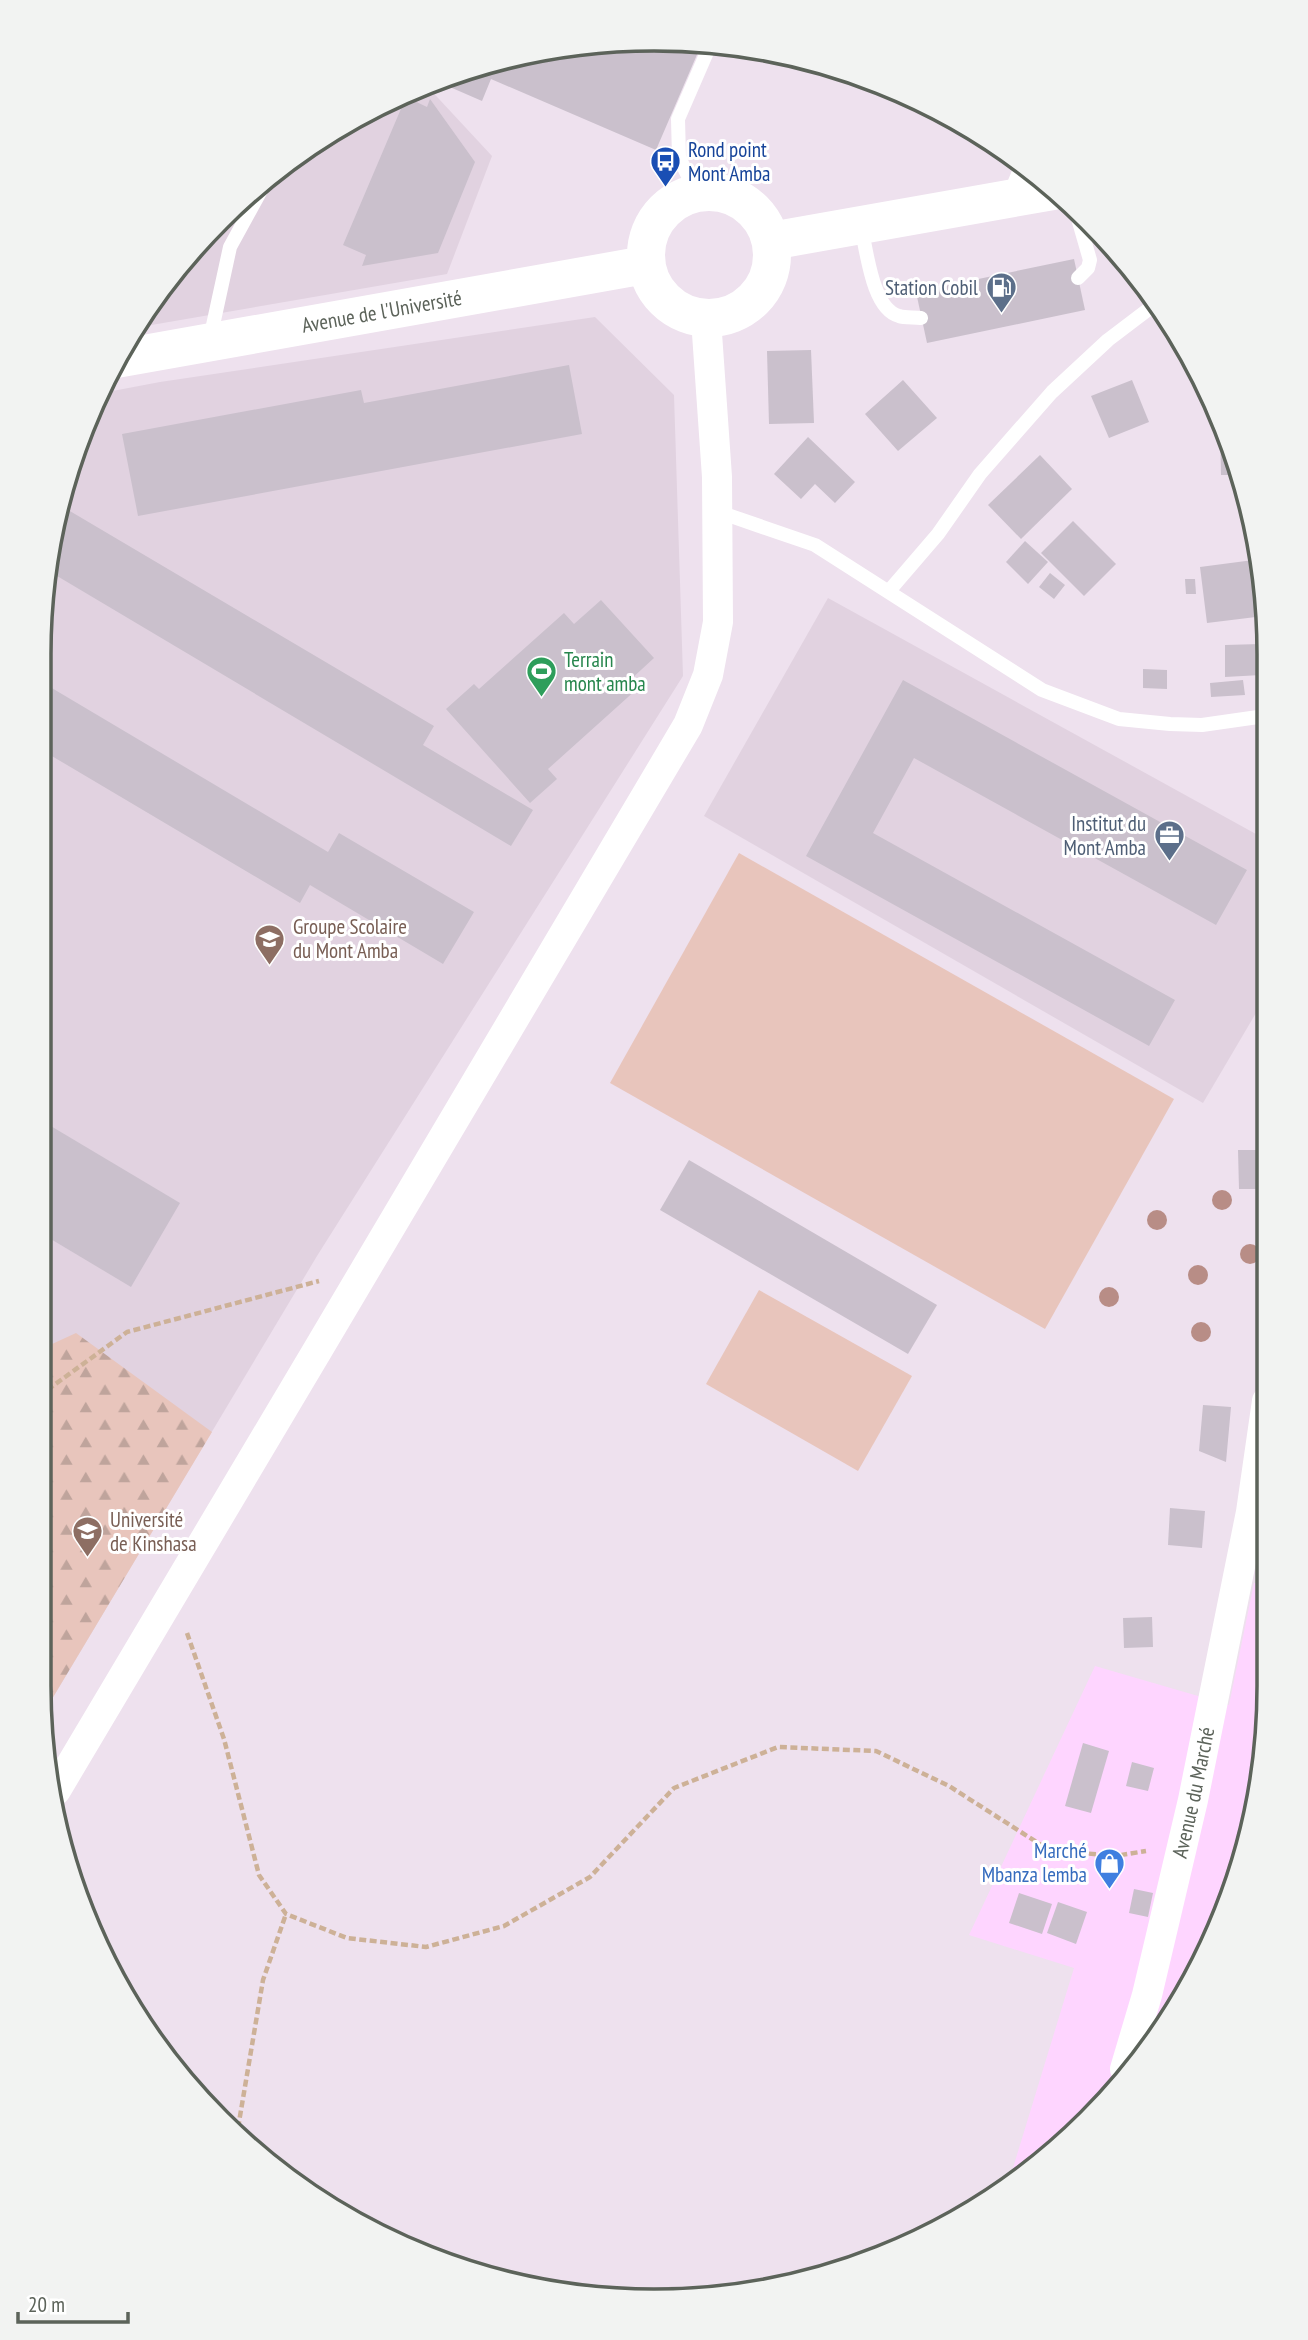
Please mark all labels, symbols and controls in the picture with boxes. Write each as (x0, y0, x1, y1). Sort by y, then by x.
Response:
place label: Rond point Mont Amba (688, 136, 770, 187)
bus stop icon: Rond point Mont Amba (648, 145, 682, 189)
fuel station icon: Station Cobil (984, 271, 1018, 315)
place label: Station Cobil (885, 274, 978, 301)
street label: Avenue de l'Université (300, 284, 464, 339)
place label: Terrain mont amba (564, 646, 646, 697)
sports icon: Terrain mont amba (524, 655, 558, 699)
place label: Institut du Mont Amba (1064, 810, 1146, 861)
office icon: Institut du Mont Amba (1152, 819, 1186, 863)
place label: Groupe Scolaire du Mont Amba (293, 913, 407, 964)
school or university icon: Groupe Scolaire du Mont Amba (253, 922, 287, 966)
place label: Université de Kinshasa (110, 1506, 197, 1557)
school or university icon: Université de Kinshasa (70, 1515, 104, 1559)
street label: Avenue du Marché (1166, 1725, 1220, 1861)
place label: Marché Mbanza lemba (982, 1837, 1087, 1888)
shop icon: Marché Mbanza lemba (1093, 1846, 1127, 1890)
scale bar (18, 2280, 128, 2324)
text: 20 m (28, 2291, 65, 2318)

